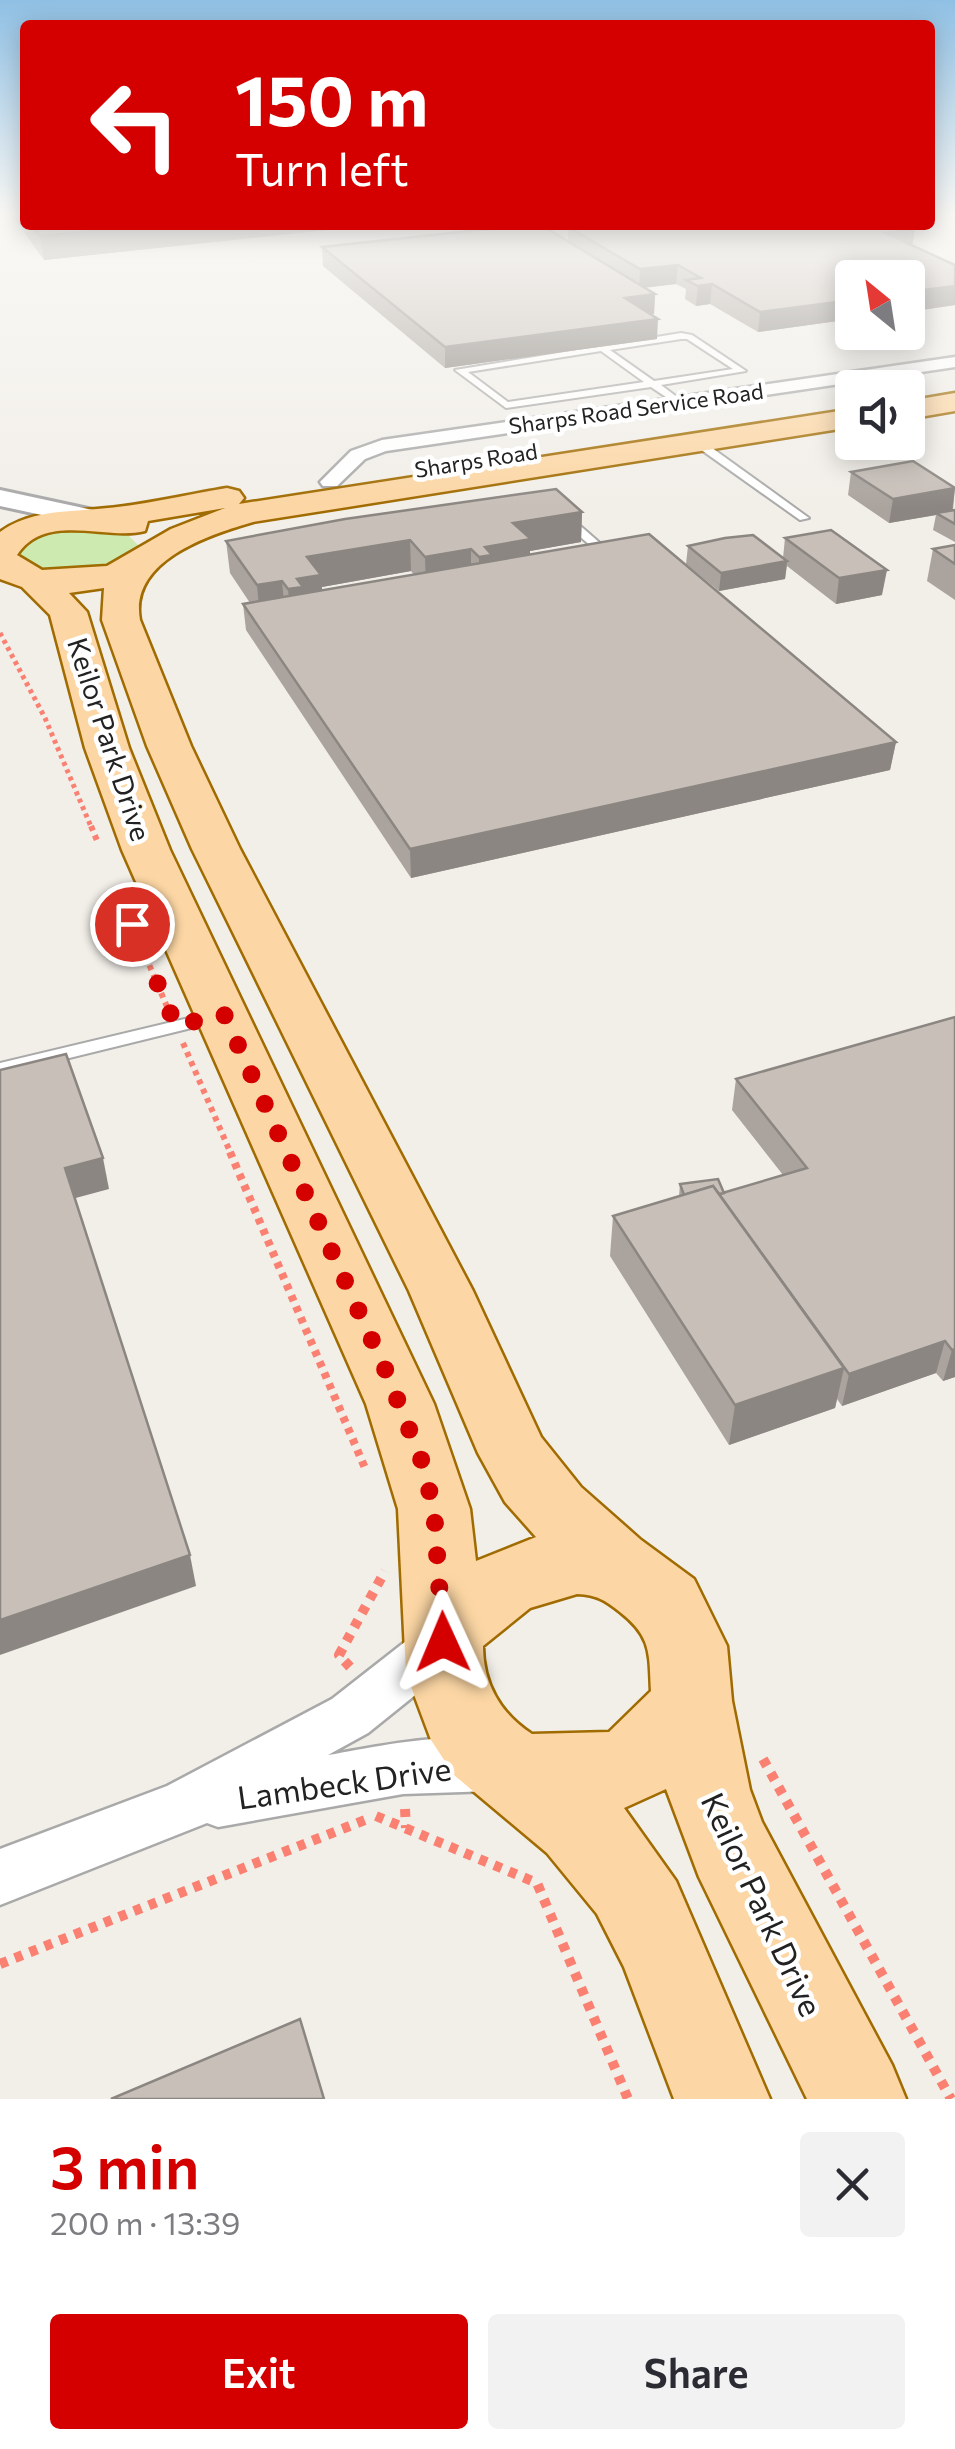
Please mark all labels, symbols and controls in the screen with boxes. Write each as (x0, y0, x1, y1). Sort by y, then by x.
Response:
text: 150 m (235, 55, 428, 140)
icon: left (70, 60, 200, 190)
text: Turn left (235, 140, 409, 195)
north arrow (835, 260, 925, 350)
map controls (835, 260, 925, 460)
button: sound (835, 370, 925, 460)
street label: Sharps Road Service Road (507, 377, 765, 439)
street label: Sharps Road (413, 437, 539, 483)
street label: Keilor Park Drive (61, 633, 159, 845)
pin (90, 882, 175, 967)
icon: arrive (105, 897, 160, 952)
position arrow (391, 1590, 495, 1694)
street label: Lambeck Drive (235, 1747, 453, 1817)
street label: Keilor Park Drive (694, 1786, 832, 2022)
text: 3 min (50, 2128, 199, 2201)
button: close (800, 2132, 905, 2237)
text: 200 m · 13:39 (50, 2202, 240, 2242)
button: Exit (50, 2314, 468, 2429)
button: Share (488, 2314, 905, 2429)

